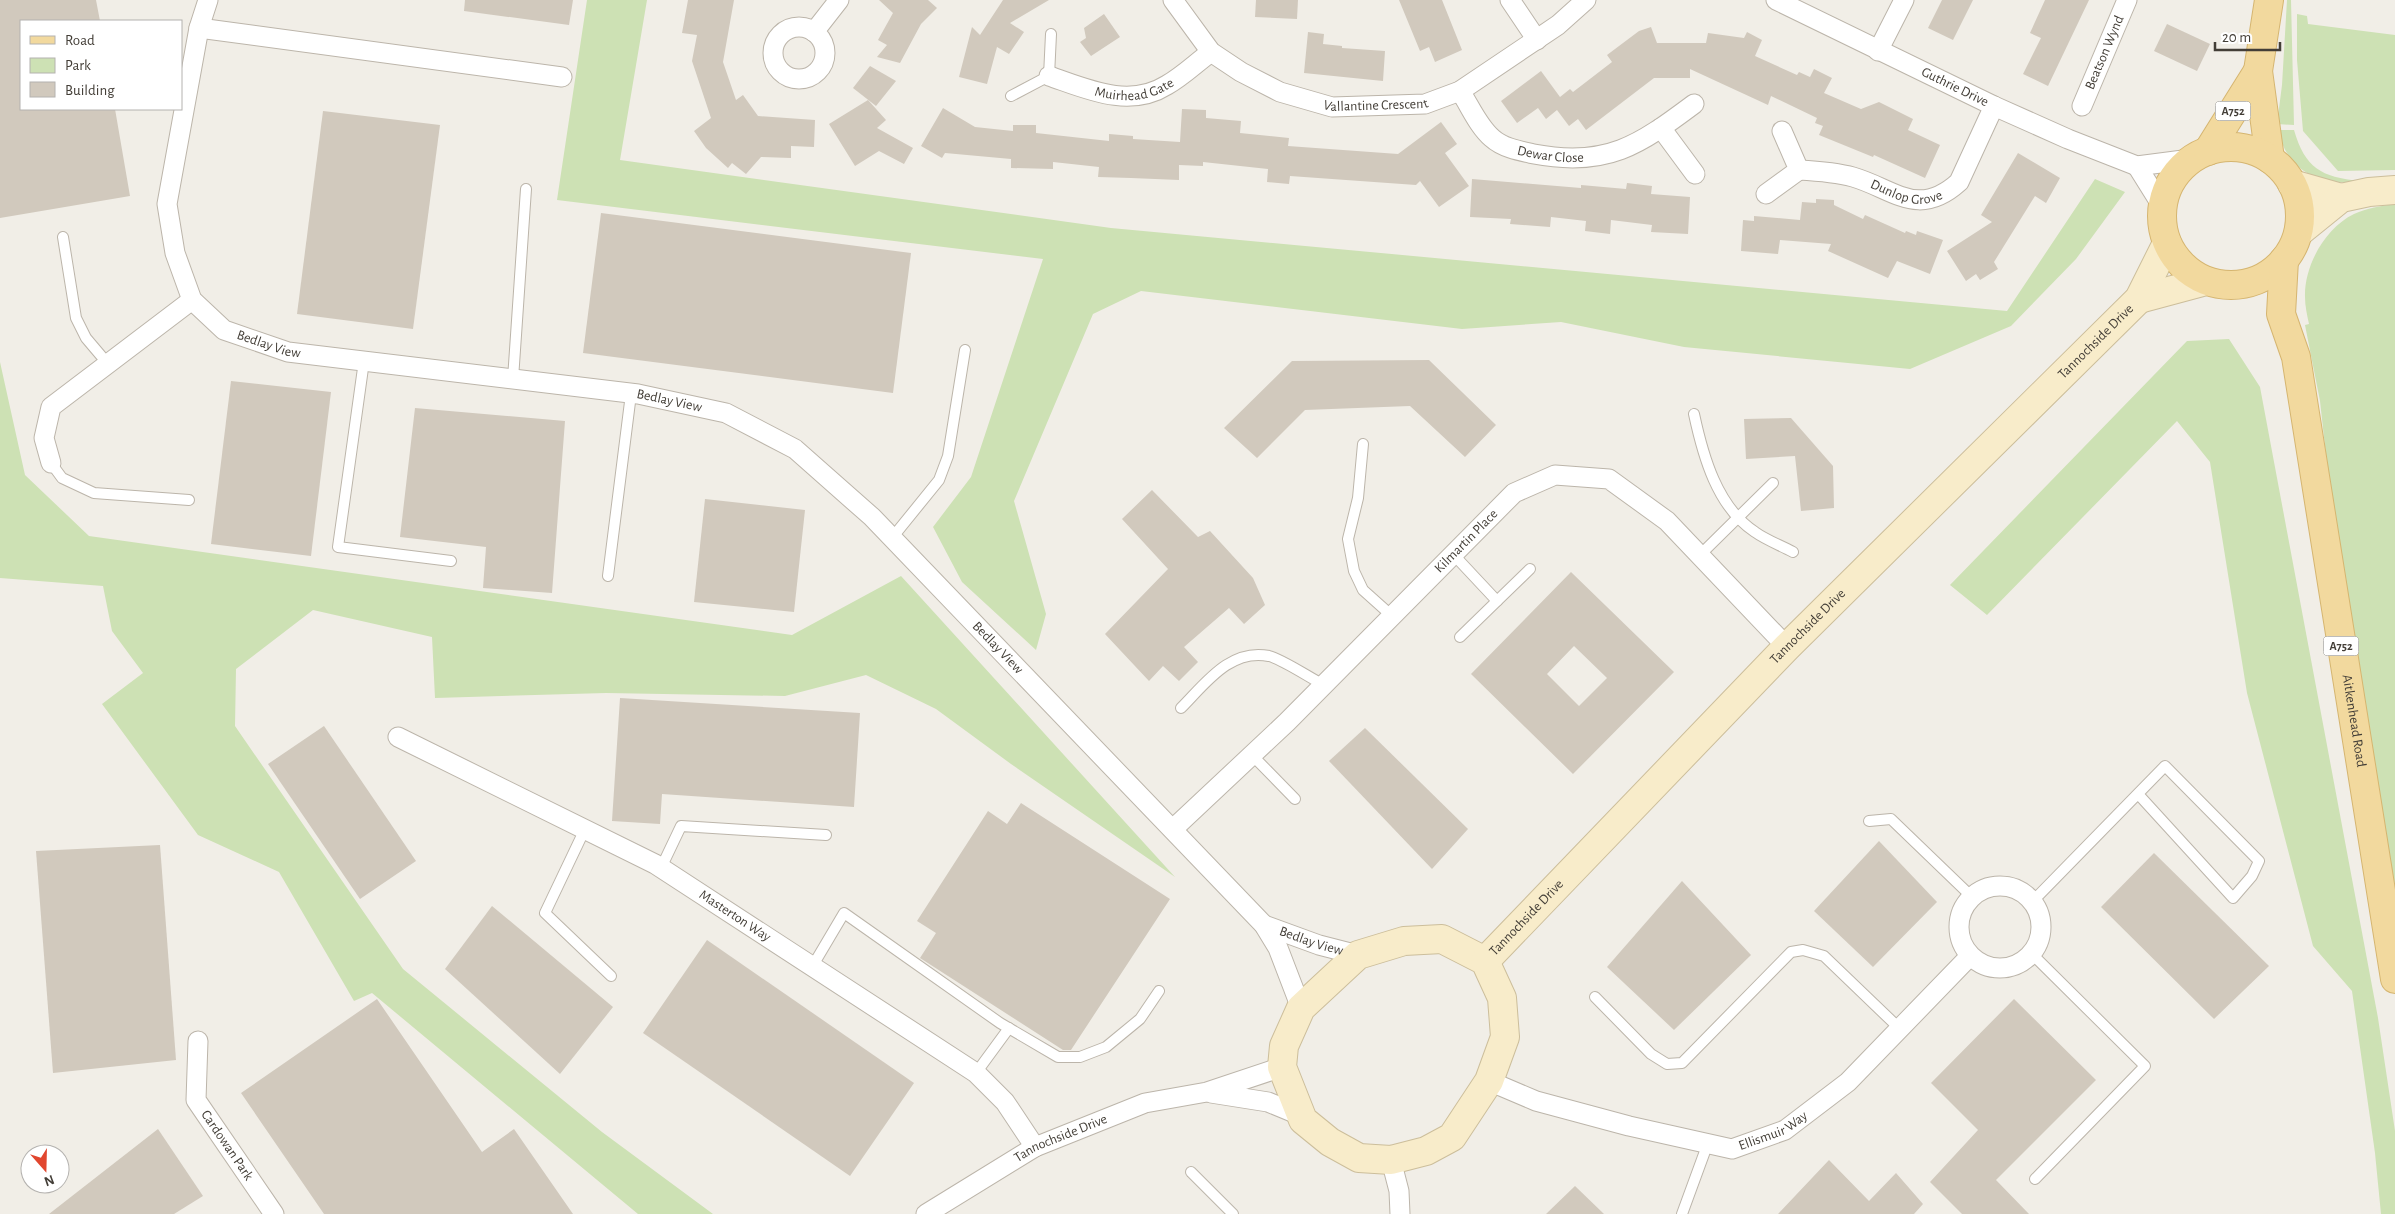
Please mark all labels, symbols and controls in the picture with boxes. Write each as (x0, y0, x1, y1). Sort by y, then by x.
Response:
street label: Beatson Wynd (2083, 14, 2127, 92)
legend (20, 20, 182, 110)
scale bar (2215, 20, 2280, 52)
text: 20 m (2222, 30, 2251, 45)
text: Road (65, 33, 95, 48)
text: Park (65, 58, 91, 73)
street label: Guthrie Drive (1919, 65, 1991, 109)
street label: Muirhead Gate (1093, 76, 1176, 103)
text: Building (65, 83, 115, 98)
street label: Vallantine Crescent (1322, 96, 1431, 114)
road number: A752 (2216, 102, 2250, 120)
street label: Dewar Close (1516, 143, 1584, 165)
street label: Dunlop Grove (1868, 177, 1945, 207)
street label: Tannochside Drive (2055, 302, 2136, 382)
street label: Bedlay View (235, 328, 302, 361)
street label: Bedlay View (635, 387, 704, 415)
street label: Kilmartin Place (1432, 507, 1500, 576)
street label: Tannochside Drive (1768, 586, 1848, 667)
street label: Bedlay View (970, 619, 1026, 677)
road number: A752 (2324, 636, 2358, 656)
street label: Aitkenhead Road (2340, 674, 2368, 768)
street label: Tannochside Drive (1487, 877, 1566, 959)
street label: Masterton Way (697, 888, 773, 944)
street label: Bedlay View (1277, 924, 1345, 958)
street label: Cardowan Park (198, 1108, 256, 1183)
street label: Ellismuir Way (1737, 1109, 1810, 1153)
street label: Tannochside Drive (1012, 1112, 1109, 1165)
north arrow (20, 1144, 70, 1194)
text: N (42, 1172, 56, 1189)

